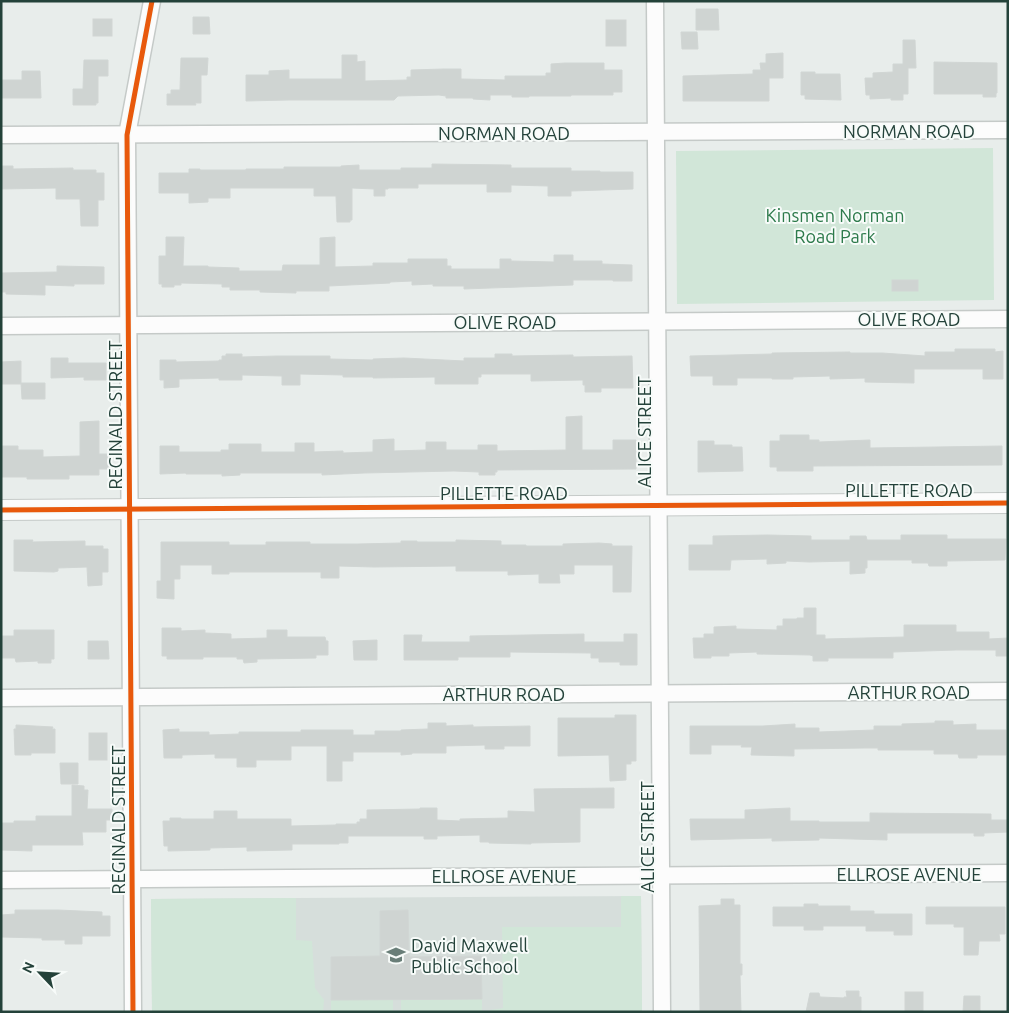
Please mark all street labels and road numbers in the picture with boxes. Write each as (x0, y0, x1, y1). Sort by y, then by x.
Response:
street label: NORMAN ROAD (843, 121, 975, 141)
street label: NORMAN ROAD (438, 123, 570, 143)
street label: OLIVE ROAD (858, 309, 960, 329)
street label: OLIVE ROAD (454, 312, 556, 332)
street label: REGINALD STREET (105, 341, 125, 490)
street label: ALICE STREET (634, 376, 654, 488)
street label: PILLETTE ROAD (845, 480, 973, 500)
street label: PILLETTE ROAD (440, 483, 568, 503)
street label: ARTHUR ROAD (848, 682, 970, 702)
street label: ARTHUR ROAD (443, 684, 565, 704)
street label: REGINALD STREET (108, 746, 128, 895)
street label: ALICE STREET (637, 781, 657, 893)
street label: ELLROSE AVENUE (837, 864, 981, 884)
street label: ELLROSE AVENUE (432, 866, 576, 886)

